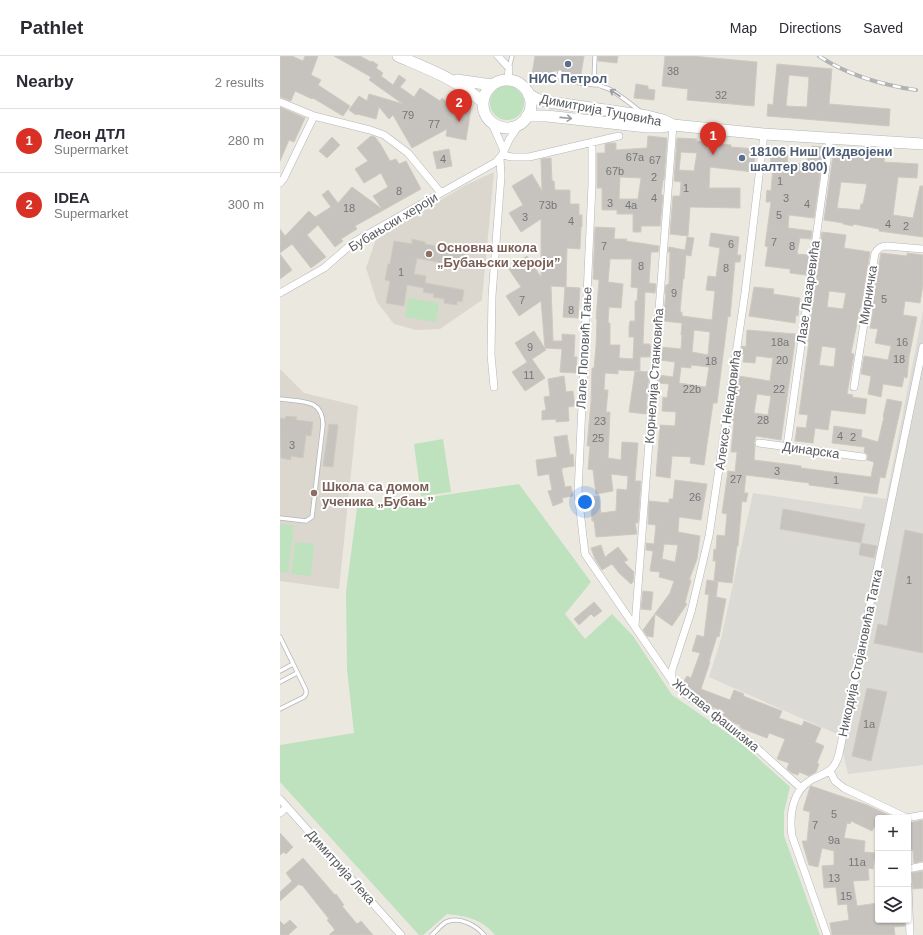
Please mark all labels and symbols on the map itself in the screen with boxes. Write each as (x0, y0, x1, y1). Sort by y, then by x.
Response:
marker: НИС Петрол (563, 59, 573, 69)
house number: 38 (667, 65, 679, 77)
place label: НИС Петрол (529, 71, 607, 86)
pin: 2 (446, 89, 472, 122)
one-way arrow (610, 89, 621, 97)
house number: 32 (715, 89, 727, 101)
street label: Димитрија Туцовића (539, 91, 664, 129)
house number: 79 (402, 109, 414, 121)
one-way arrow (559, 114, 572, 122)
house number: 77 (428, 118, 440, 130)
pin: 1 (700, 122, 726, 155)
place label: 18106 Ниш (Издвојени шалтер 800) (750, 144, 892, 174)
house number: 67a (626, 151, 645, 163)
house number: 4 (440, 153, 446, 165)
marker: 18106 Ниш (Издвојени шалтер 800) (737, 153, 747, 163)
house number: 67 (649, 154, 661, 166)
house number: 67b (606, 165, 624, 177)
house number: 2 (651, 171, 657, 183)
house number: 1 (777, 175, 783, 187)
house number: 1 (683, 182, 689, 194)
house number: 8 (396, 185, 402, 197)
street label: Бубањски хероји (346, 190, 440, 254)
house number: 4 (651, 192, 657, 204)
house number: 3 (783, 192, 789, 204)
house number: 3 (607, 197, 613, 209)
house number: 4 (804, 198, 810, 210)
house number: 73b (539, 199, 557, 211)
house number: 4a (625, 199, 638, 211)
house number: 18 (343, 202, 355, 214)
house number: 5 (776, 209, 782, 221)
house number: 3 (522, 211, 528, 223)
house number: 4 (568, 215, 574, 227)
house number: 4 (885, 218, 891, 230)
house number: 2 (903, 220, 909, 232)
house number: 7 (771, 236, 777, 248)
house number: 6 (728, 238, 734, 250)
street label: Лазе Лазаревића (793, 239, 823, 345)
place label: Основна школа „Бубањски хероји” (437, 240, 560, 270)
house number: 7 (601, 240, 607, 252)
house number: 8 (789, 240, 795, 252)
marker: Основна школа „Бубањски хероји” (424, 249, 434, 259)
house number: 8 (638, 260, 644, 272)
house number: 8 (723, 262, 729, 274)
street label: Мирничка (856, 264, 880, 326)
house number: 1 (398, 266, 404, 278)
street label: Лале Поповић Тање (573, 286, 595, 410)
house number: 9 (671, 287, 677, 299)
house number: 5 (881, 293, 887, 305)
house number: 7 (519, 294, 525, 306)
house number: 8 (568, 304, 574, 316)
street label: Корнелија Станковића (642, 307, 666, 444)
house number: 18a (771, 336, 790, 348)
house number: 16 (896, 336, 908, 348)
house number: 9 (527, 341, 533, 353)
street label: Алексе Ненадовића (712, 348, 744, 471)
house number: 18 (893, 353, 905, 365)
house number: 20 (776, 354, 788, 366)
house number: 18 (705, 355, 717, 367)
house number: 11 (523, 369, 535, 381)
house number: 22b (683, 383, 701, 395)
house number: 22 (773, 383, 785, 395)
house number: 28 (757, 414, 769, 426)
house number: 23 (594, 415, 606, 427)
house number: 4 (837, 430, 843, 442)
house number: 2 (850, 431, 856, 443)
house number: 25 (592, 432, 604, 444)
house number: 3 (289, 439, 295, 451)
street label: Динарска (782, 439, 841, 462)
house number: 3 (774, 465, 780, 477)
house number: 27 (730, 473, 742, 485)
house number: 1 (833, 474, 839, 486)
place label: Школа са домом ученика „Бубањ” (322, 479, 434, 509)
marker: Школа са домом ученика „Бубањ” (309, 488, 319, 498)
house number: 26 (689, 491, 701, 503)
your location (575, 492, 595, 512)
street label: Никодија Стојановића Татка (835, 567, 885, 738)
house number: 1 (906, 574, 912, 586)
street label: Жртава фашизма (670, 675, 763, 755)
house number: 1a (863, 718, 876, 730)
house number: 5 (831, 808, 837, 820)
house number: 7 (812, 819, 818, 831)
street label: Димитрија Лека (304, 827, 379, 908)
house number: 9a (828, 834, 841, 846)
house number: 11a (848, 856, 867, 868)
house number: 13 (828, 872, 840, 884)
house number: 15 (840, 890, 852, 902)

